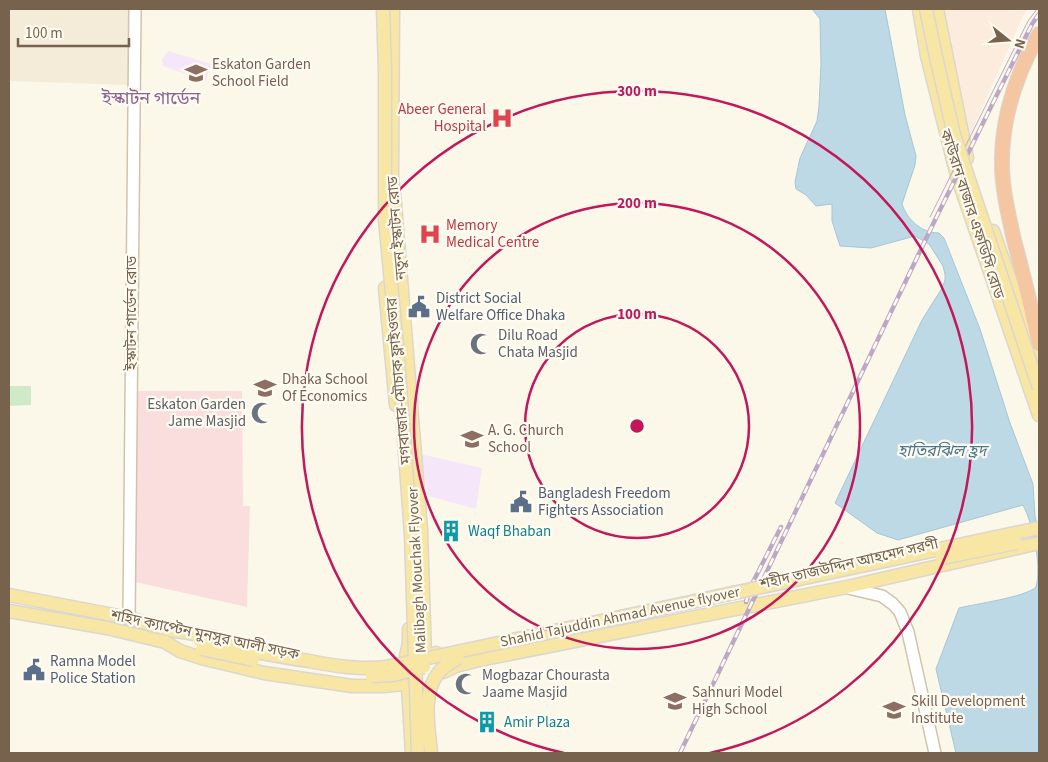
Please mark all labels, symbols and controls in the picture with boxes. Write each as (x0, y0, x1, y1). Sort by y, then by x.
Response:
scale bar (18, 15, 129, 47)
north arrow (983, 15, 1033, 65)
text: 100 m (25, 23, 63, 44)
text: N (1009, 36, 1030, 51)
place label: Eskaton Garden School Field (212, 54, 311, 92)
school or university icon: Eskaton Garden School Field (183, 60, 209, 86)
text: 300 m (617, 81, 657, 102)
district label: ইস্কাটন গার্ডেন (101, 86, 201, 111)
place label: Abeer General Hospital (398, 99, 486, 137)
hospital icon: Abeer General Hospital (489, 105, 515, 131)
street label: কাউরান বাজার এফডিসি রোড (934, 126, 1009, 302)
street label: নতুন ইস্কাটন রোড (382, 175, 412, 282)
text: 200 m (617, 193, 657, 214)
place label: Memory Medical Centre (446, 215, 539, 253)
hospital icon: Memory Medical Centre (417, 221, 443, 247)
street label: ইস্কাটন গার্ডেন রোড (121, 256, 142, 371)
place label: District Social Welfare Office Dhaka (436, 288, 565, 326)
public building icon: District Social Welfare Office Dhaka (406, 294, 432, 320)
street label: মগবাজার-মৌচাক ফ্লাইওভার (381, 296, 417, 466)
text: 100 m (617, 304, 657, 325)
place label: Dilu Road Chata Masjid (498, 325, 578, 363)
mosque icon: Dilu Road Chata Masjid (468, 331, 494, 357)
place label: Dhaka School Of Economics (282, 369, 368, 407)
school or university icon: Dhaka School Of Economics (252, 375, 278, 401)
place label: Eskaton Garden Jame Masjid (147, 394, 246, 432)
mosque icon: Eskaton Garden Jame Masjid (249, 400, 275, 426)
centre of rings (628, 417, 646, 435)
place label: A. G. Church School (488, 420, 564, 458)
school or university icon: A. G. Church School (459, 426, 485, 452)
water label: হাতিরঝিল হ্রদ (898, 440, 989, 462)
place label: Bangladesh Freedom Fighters Association (538, 483, 671, 521)
street label: Malibagh Mouchak Flyover (402, 486, 432, 654)
public building icon: Bangladesh Freedom Fighters Association (508, 489, 534, 515)
building icon: Waqf Bhaban (438, 518, 464, 544)
place label: Waqf Bhaban (468, 521, 551, 542)
street label: শহীদ তাজউদ্দিন আহমেদ সরণী (757, 533, 941, 595)
street label: Shahid Tajuddin Ahmad Avenue flyover (498, 581, 743, 653)
street label: শহিদ ক্যাপ্টেন মুনসুর আলী সড়ক (108, 605, 302, 665)
place label: Ramna Model Police Station (50, 651, 136, 689)
public building icon: Ramna Model Police Station (21, 657, 47, 683)
place label: Mogbazar Chourasta Jaame Masjid (482, 665, 610, 703)
mosque icon: Mogbazar Chourasta Jaame Masjid (453, 671, 479, 697)
place label: Sahnuri Model High School (692, 682, 783, 720)
school or university icon: Sahnuri Model High School (662, 688, 688, 714)
place label: Skill Development Institute (911, 691, 1025, 729)
school or university icon: Skill Development Institute (881, 697, 907, 723)
building icon: Amir Plaza (474, 709, 500, 735)
place label: Amir Plaza (504, 712, 570, 733)

